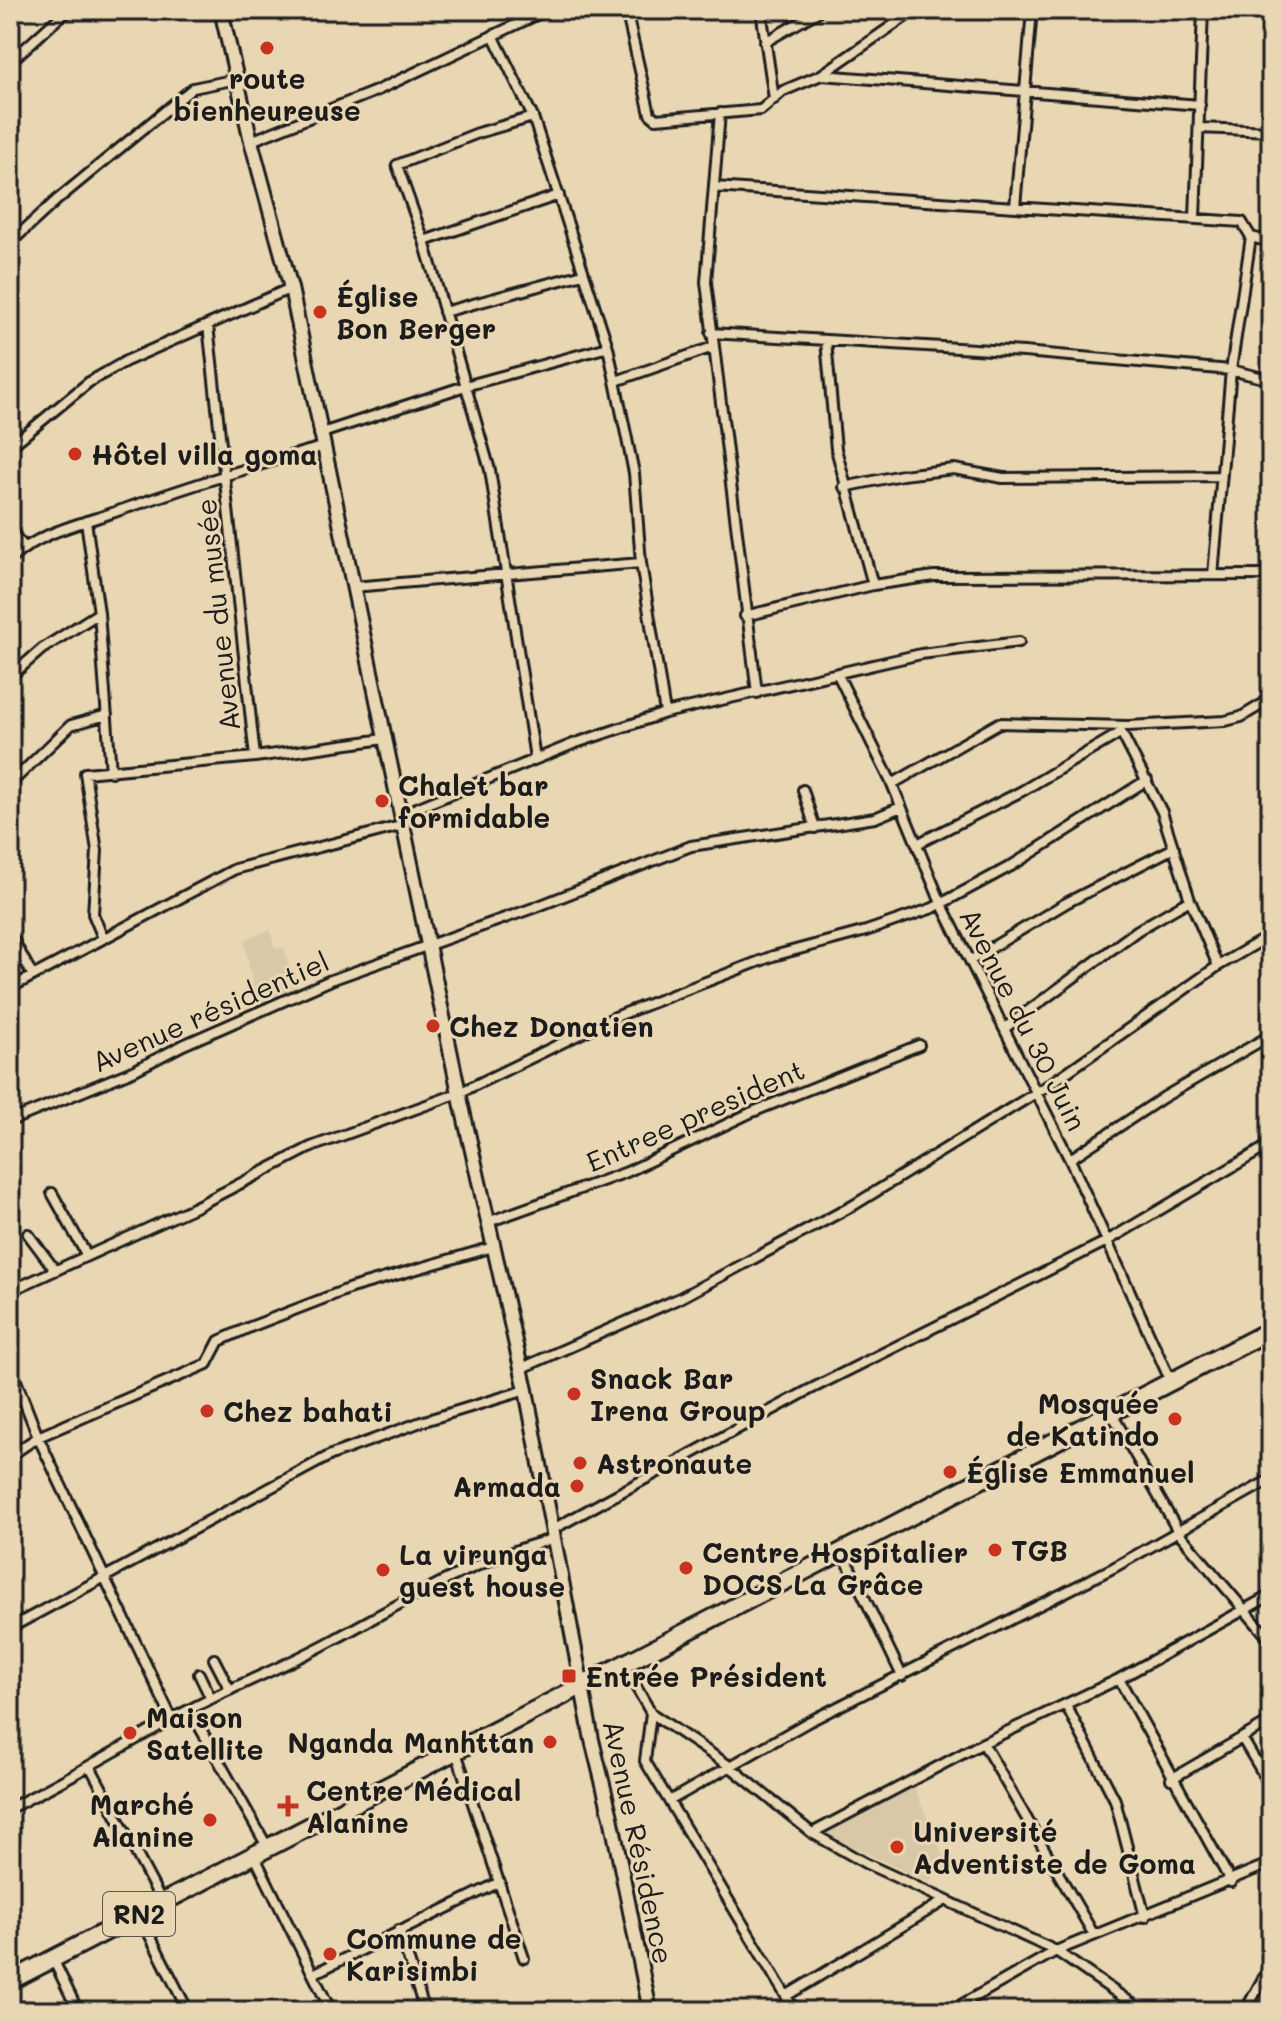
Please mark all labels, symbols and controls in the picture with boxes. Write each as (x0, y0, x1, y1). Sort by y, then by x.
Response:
marker: route bienheureuse (258, 39, 276, 57)
place label: route bienheureuse (173, 60, 361, 128)
place label: Église Bon Berger (336, 278, 496, 346)
marker: Église Bon Berger (311, 303, 329, 321)
place label: Hôtel villa goma (91, 436, 317, 472)
marker: Hôtel villa goma (66, 445, 84, 463)
street label: Avenue du musée (187, 497, 247, 733)
place label: Chalet bar formidable (398, 767, 550, 835)
marker: Chalet bar formidable (373, 792, 391, 810)
street label: Avenue du 30 Juin (952, 902, 1096, 1136)
street label: Avenue résidentiel (86, 943, 334, 1079)
place label: Chez Donatien (449, 1008, 654, 1044)
marker: Chez Donatien (424, 1017, 442, 1035)
street label: Entree president (580, 1051, 810, 1179)
place label: Snack Bar Irena Group (590, 1360, 766, 1428)
marker: Snack Bar Irena Group (565, 1385, 583, 1403)
place label: Mosquée de Katindo (1006, 1385, 1159, 1453)
place label: Chez bahati (223, 1393, 393, 1429)
marker: Chez bahati (198, 1402, 216, 1420)
marker: Mosquée de Katindo (1166, 1410, 1184, 1428)
place label: Astronaute (596, 1445, 752, 1481)
marker: Astronaute (571, 1454, 589, 1472)
place label: Église Emmanuel (966, 1454, 1194, 1490)
marker: Église Emmanuel (941, 1463, 959, 1481)
place label: Armada (453, 1468, 561, 1504)
marker: Armada (568, 1477, 586, 1495)
place label: TGB (1011, 1532, 1068, 1568)
place label: Centre Hospitalier DOCS La Grâce (702, 1534, 968, 1602)
place label: La virunga guest house (399, 1536, 565, 1604)
marker: TGB (986, 1541, 1004, 1559)
marker: Centre Hospitalier DOCS La Grâce (677, 1559, 695, 1577)
marker: La virunga guest house (374, 1561, 392, 1579)
place label: Entrée Président (585, 1658, 827, 1694)
marker: Entrée Président (560, 1667, 578, 1685)
place label: Maison Satellite (146, 1699, 264, 1767)
street label: Avenue Résidence (596, 1717, 682, 1967)
marker: Maison Satellite (121, 1724, 139, 1742)
place label: Nganda Manhttan (287, 1724, 534, 1760)
marker: Nganda Manhttan (541, 1733, 559, 1751)
place label: Centre Médical Alanine (306, 1772, 521, 1840)
place label: Marché Alanine (90, 1786, 194, 1854)
marker: Centre Médical Alanine (277, 1795, 299, 1817)
marker: Marché Alanine (201, 1811, 219, 1829)
place label: Université Adventiste de Goma (913, 1813, 1196, 1881)
marker: Université Adventiste de Goma (888, 1838, 906, 1856)
road number: RN2 (103, 1892, 175, 1936)
place label: Commune de Karisimbi (346, 1920, 522, 1988)
marker: Commune de Karisimbi (321, 1945, 339, 1963)

